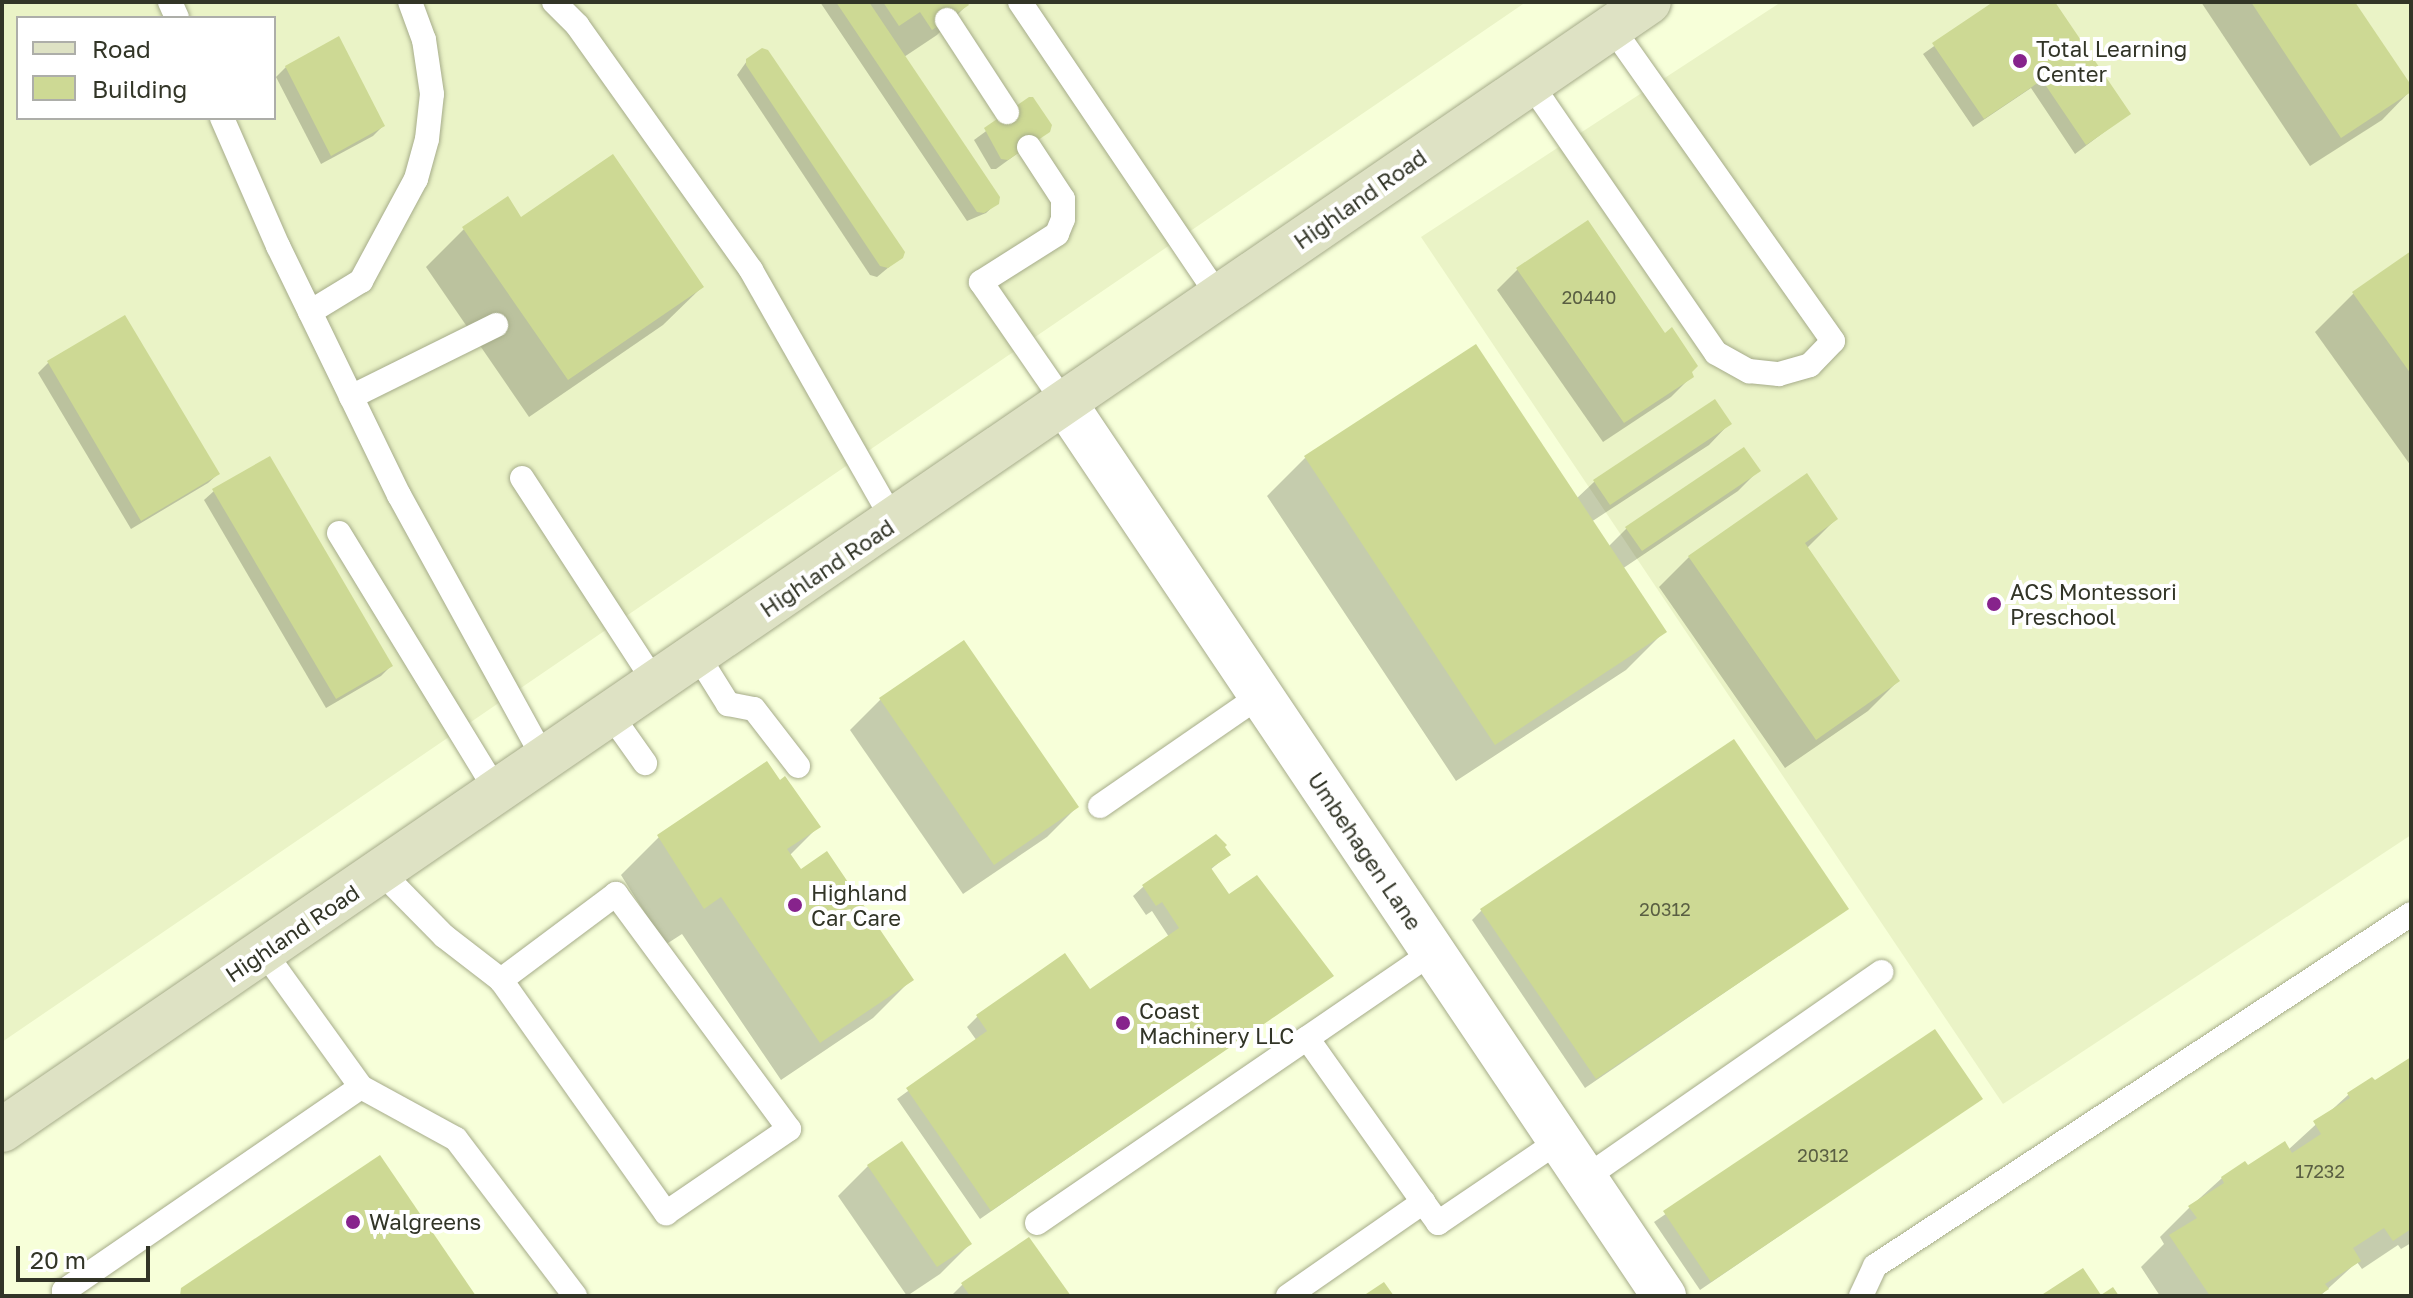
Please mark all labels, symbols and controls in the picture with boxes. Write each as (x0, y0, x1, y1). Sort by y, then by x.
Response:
legend (16, 16, 276, 120)
text: Road (92, 34, 151, 63)
place label: Total Learning Center (2036, 35, 2187, 86)
marker: Total Learning Center (2011, 52, 2029, 70)
text: Building (92, 74, 187, 103)
street label: Highland Road (1289, 144, 1431, 254)
house number: 20440 (1562, 286, 1616, 308)
street label: Highland Road (755, 514, 899, 622)
place label: ACS Montessori Preschool (2010, 578, 2177, 630)
marker: ACS Montessori Preschool (1985, 595, 2003, 613)
street label: Umbehagen Lane (1302, 767, 1428, 935)
street label: Highland Road (220, 879, 364, 987)
place label: Highland Car Care (811, 879, 907, 930)
marker: Highland Car Care (786, 896, 804, 914)
house number: 20312 (1639, 898, 1691, 920)
place label: Coast Machinery LLC (1139, 997, 1294, 1048)
marker: Coast Machinery LLC (1114, 1014, 1132, 1032)
house number: 20312 (1797, 1144, 1849, 1166)
house number: 17232 (2295, 1160, 2345, 1182)
place label: Walgreens (369, 1209, 481, 1235)
marker: Walgreens (344, 1213, 362, 1231)
scale bar (20, 1230, 154, 1280)
text: 20 m (30, 1245, 86, 1274)

